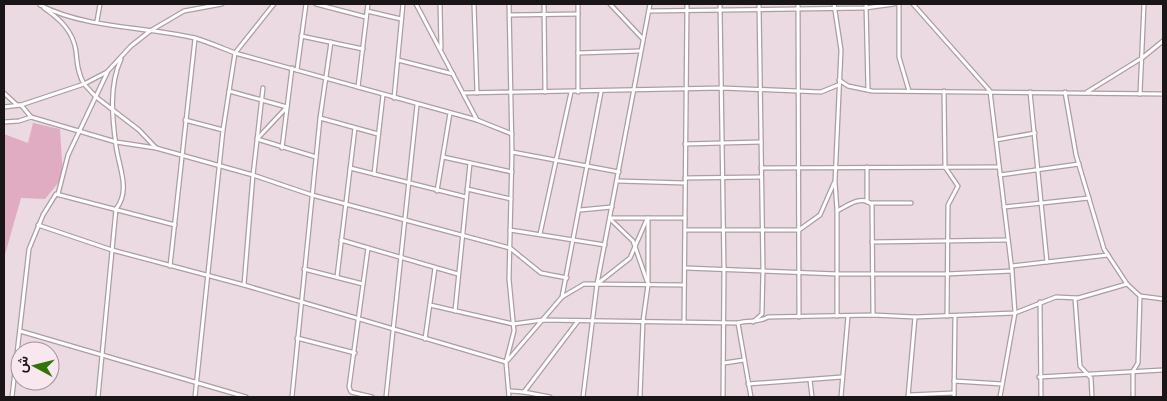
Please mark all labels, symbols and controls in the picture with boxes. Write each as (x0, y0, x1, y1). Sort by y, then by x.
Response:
north arrow (10, 341, 60, 391)
text: ش (12, 355, 32, 374)

